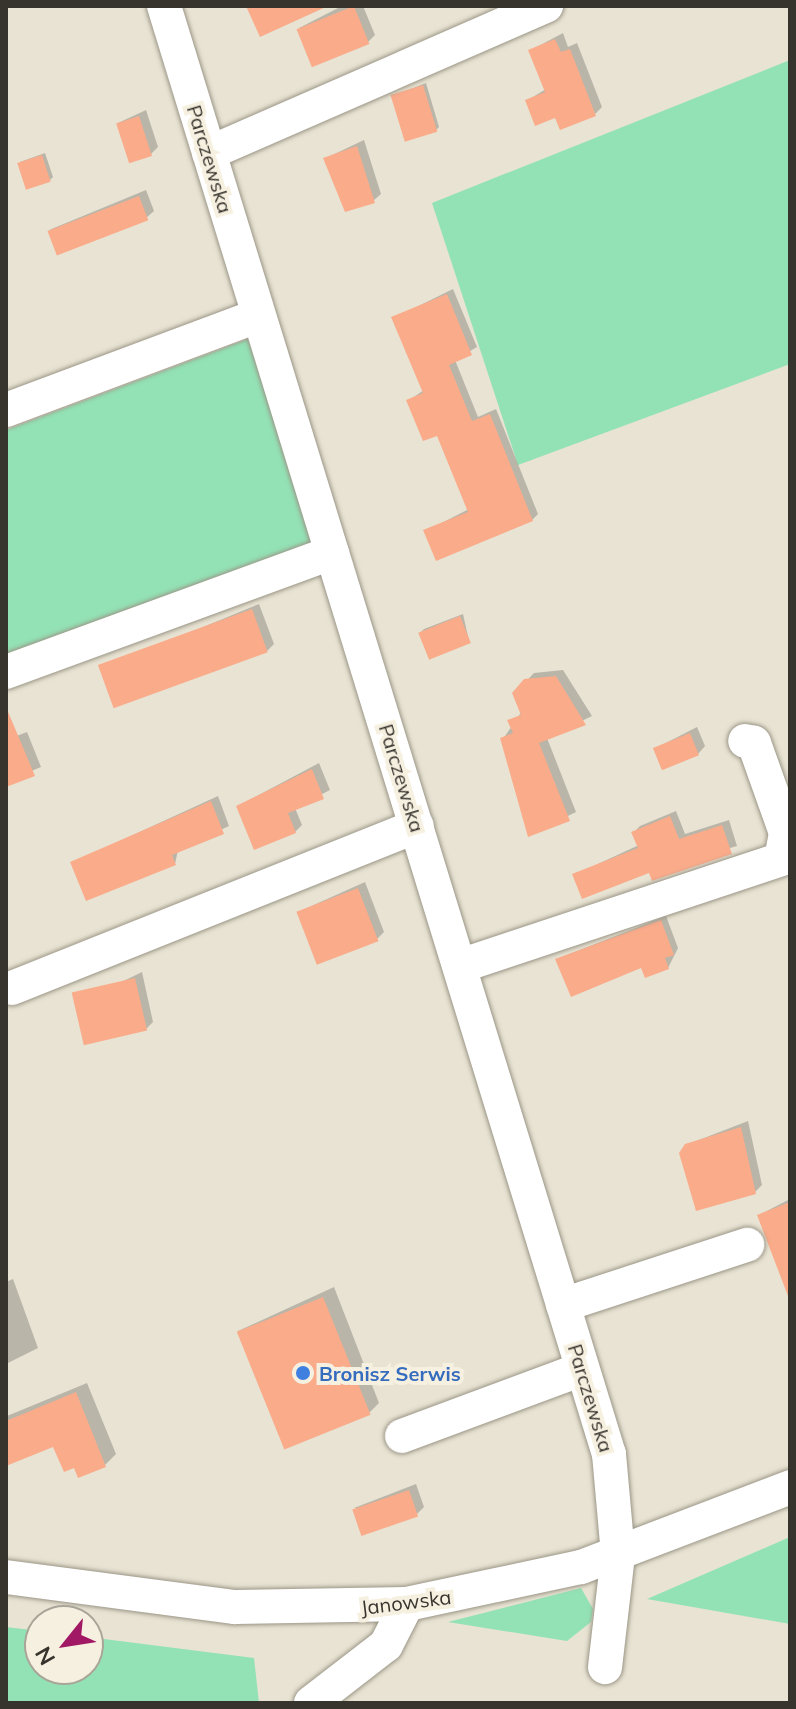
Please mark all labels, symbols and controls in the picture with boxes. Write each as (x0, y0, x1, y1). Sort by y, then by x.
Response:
street label: Parczewska (182, 102, 238, 216)
street label: Parczewska (374, 721, 430, 835)
street label: Parczewska (563, 1341, 619, 1455)
place label: Bronisz Serwis (319, 1361, 461, 1385)
marker: Bronisz Serwis (294, 1364, 312, 1382)
street label: Janowska (359, 1585, 453, 1619)
north arrow (24, 1605, 104, 1685)
text: N (29, 1642, 61, 1670)

